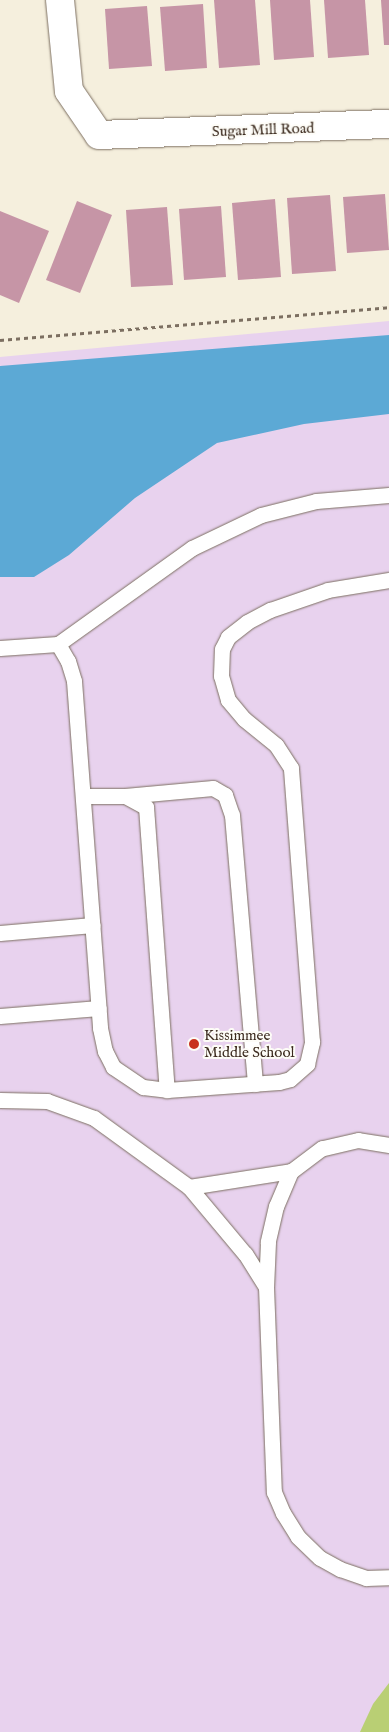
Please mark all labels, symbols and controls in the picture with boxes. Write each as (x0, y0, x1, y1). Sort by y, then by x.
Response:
street label: Sugar Mill Road (212, 119, 314, 141)
place label: Kissimmee Middle School (204, 1026, 295, 1061)
marker: Kissimmee Middle School (188, 1038, 200, 1050)

